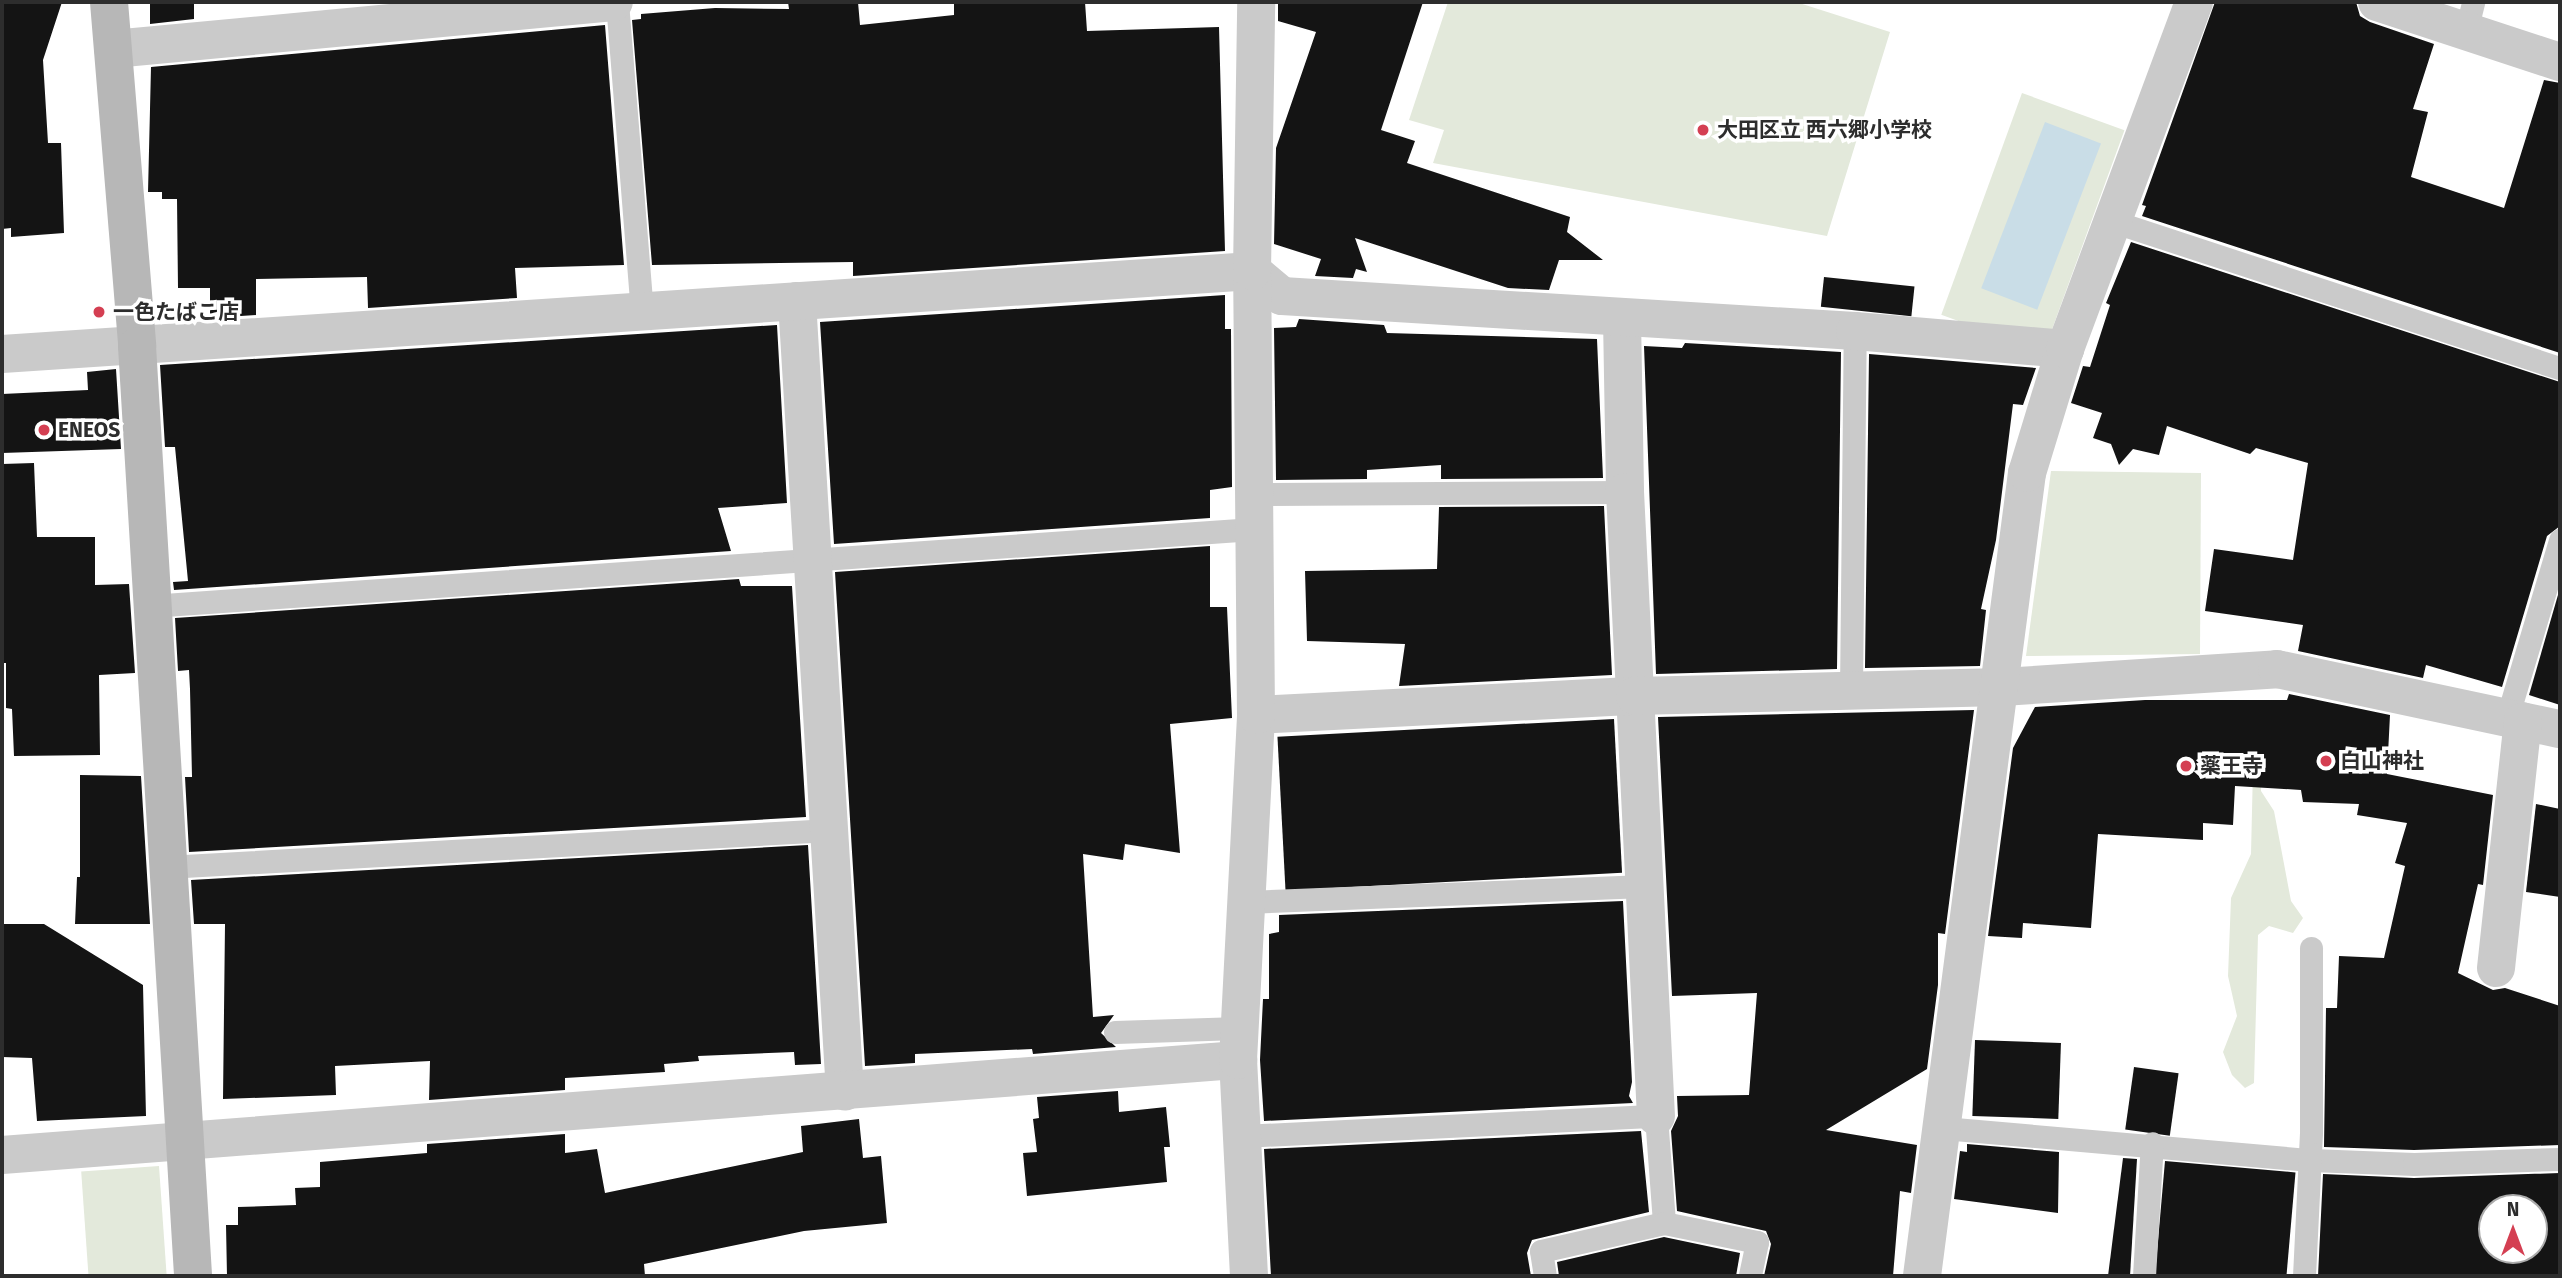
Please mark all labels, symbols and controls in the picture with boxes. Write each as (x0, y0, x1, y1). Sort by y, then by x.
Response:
place label: 大田区立 西六郷小学校 (1717, 117, 1932, 143)
marker: 大田区立 西六郷小学校 (1695, 122, 1711, 138)
place label: 一色たばこ店 (113, 299, 239, 325)
marker: 一色たばこ店 (91, 304, 107, 320)
place label: ENEOS (58, 417, 120, 443)
marker: ENEOS (36, 422, 52, 438)
place label: 白山神社 (2340, 748, 2424, 774)
place label: 薬王寺 (2200, 753, 2263, 779)
marker: 白山神社 (2318, 753, 2334, 769)
marker: 薬王寺 (2178, 758, 2194, 774)
north arrow (2478, 1194, 2548, 1264)
text: N (2507, 1198, 2519, 1221)

